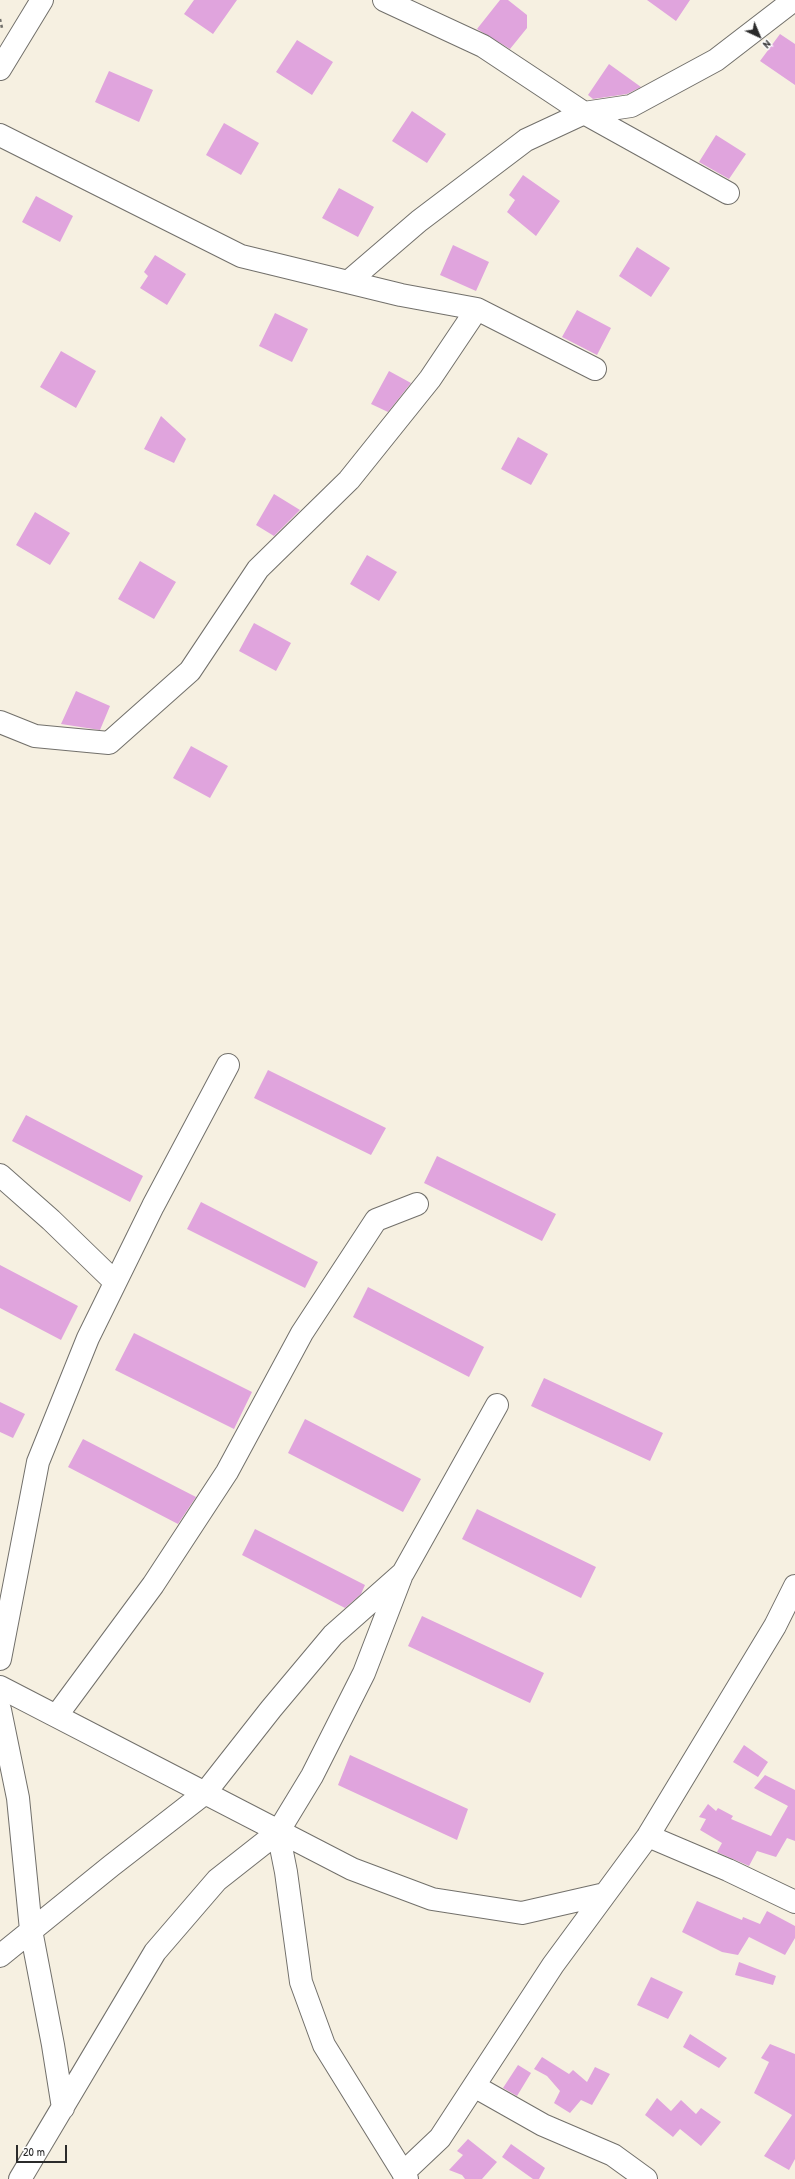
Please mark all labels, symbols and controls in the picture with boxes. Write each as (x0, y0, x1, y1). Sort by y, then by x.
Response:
north arrow (739, 16, 779, 56)
text: N (760, 38, 774, 52)
scale bar (18, 2137, 69, 2163)
text: 20 m (23, 2143, 45, 2160)

